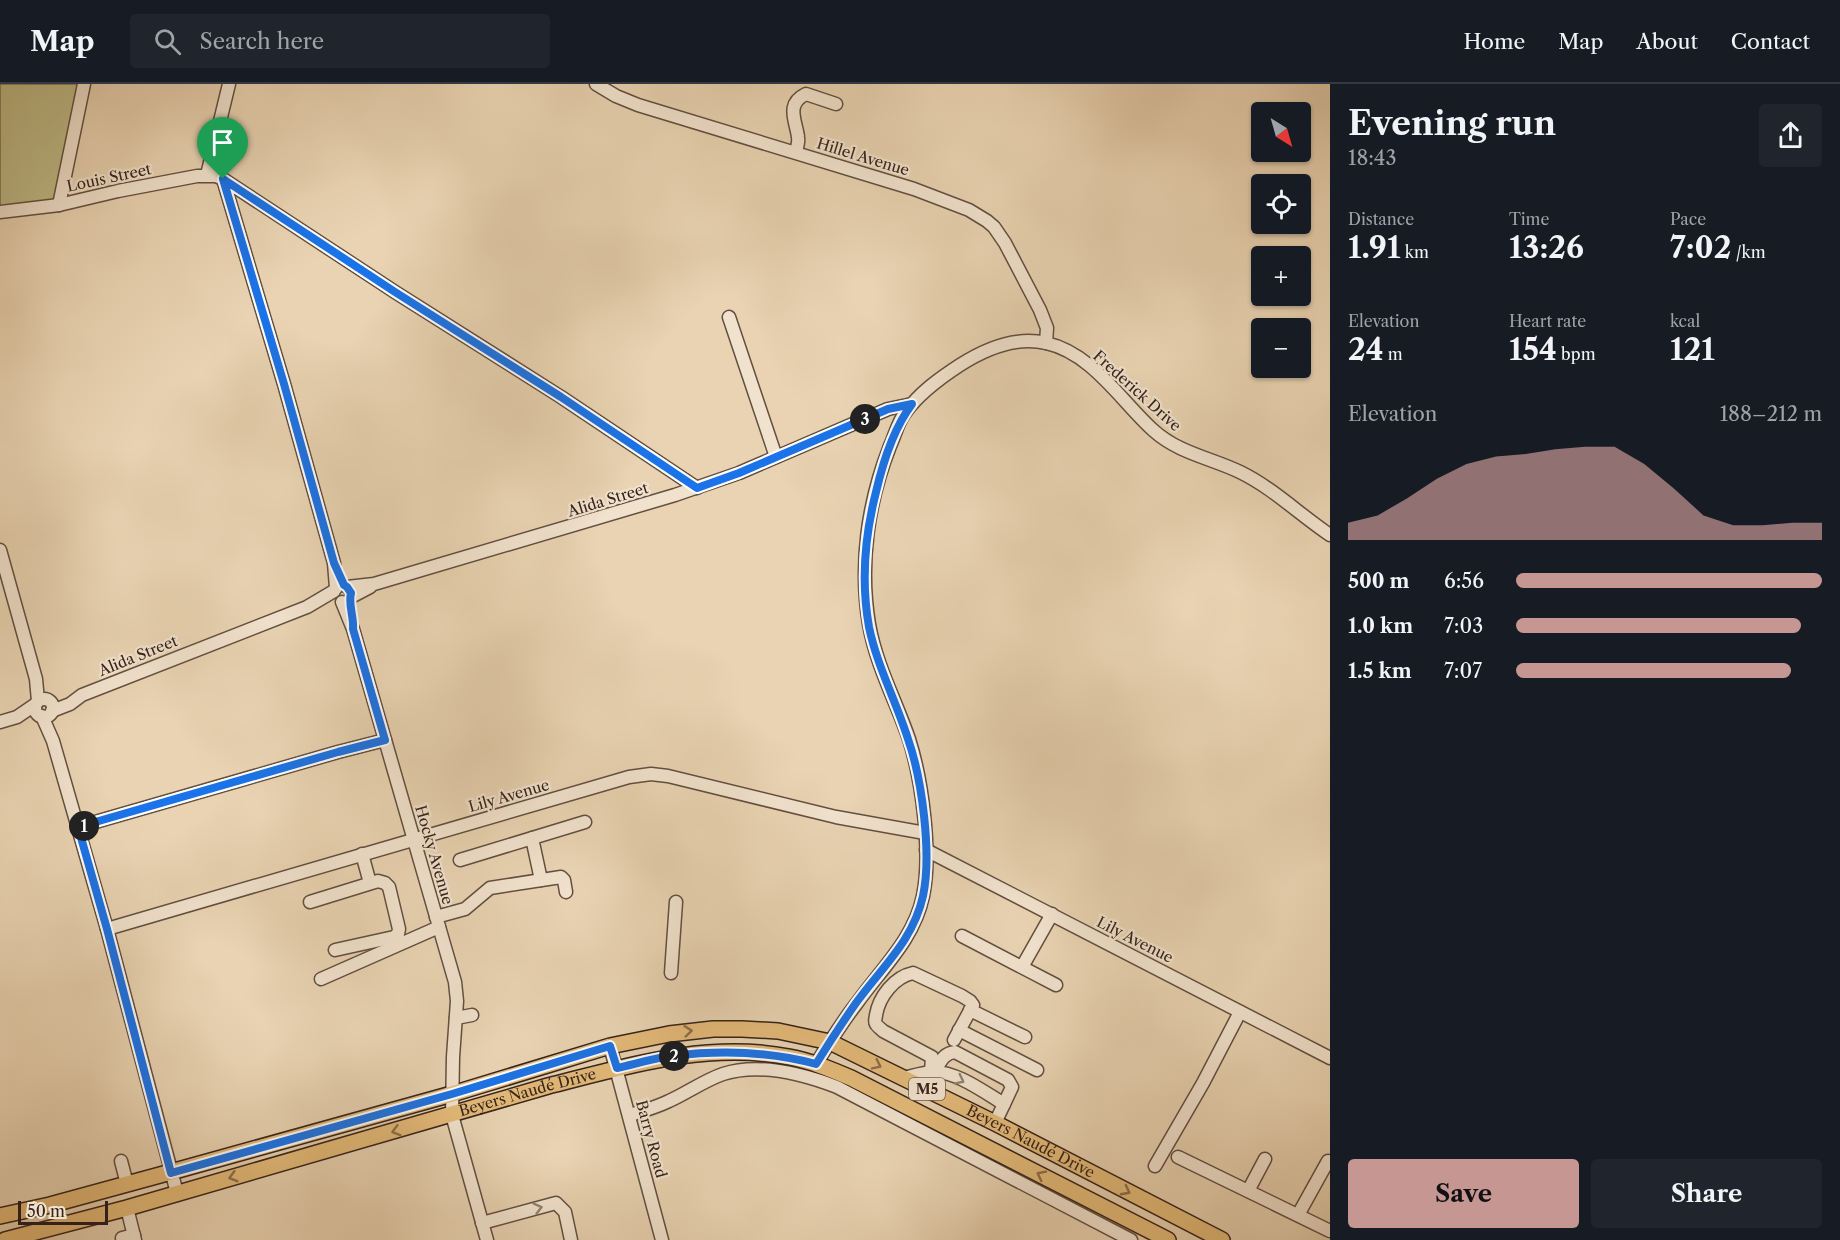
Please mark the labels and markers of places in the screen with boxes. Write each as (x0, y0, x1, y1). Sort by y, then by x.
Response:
pin (197, 117, 248, 179)
pin: 3 (850, 404, 880, 434)
pin: 1 (69, 811, 99, 841)
pin: 2 (659, 1041, 689, 1071)

